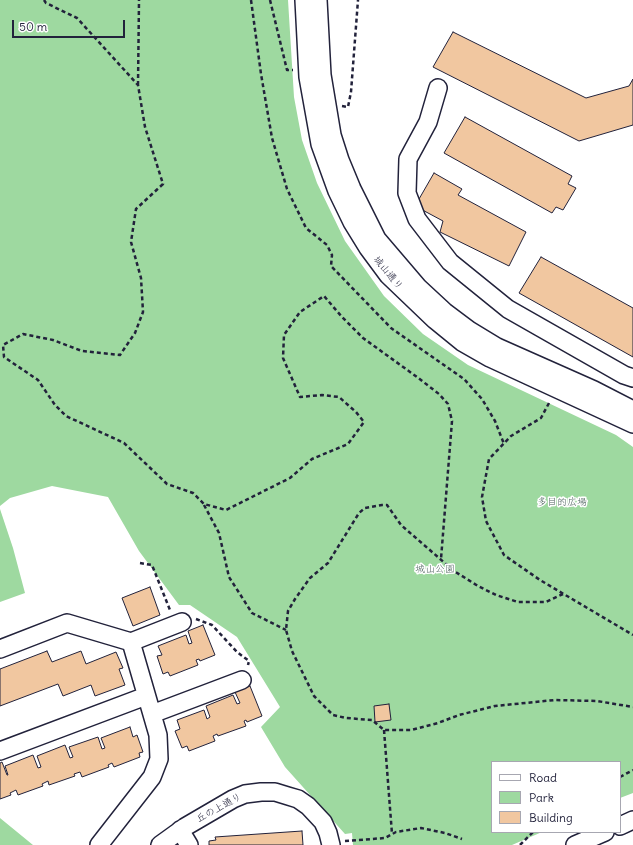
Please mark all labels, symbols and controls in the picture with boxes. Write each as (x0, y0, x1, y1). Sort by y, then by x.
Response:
scale bar (14, 12, 127, 38)
text: 50 m (19, 19, 47, 34)
street label: 城山通り (371, 254, 405, 292)
park label: 多目的広場 (537, 496, 587, 508)
park label: 城山公園 (415, 563, 455, 575)
legend (491, 761, 621, 833)
text: Road (529, 770, 557, 785)
text: Park (529, 790, 554, 805)
street label: 丘の上通り (194, 791, 244, 825)
text: Building (529, 810, 573, 825)

